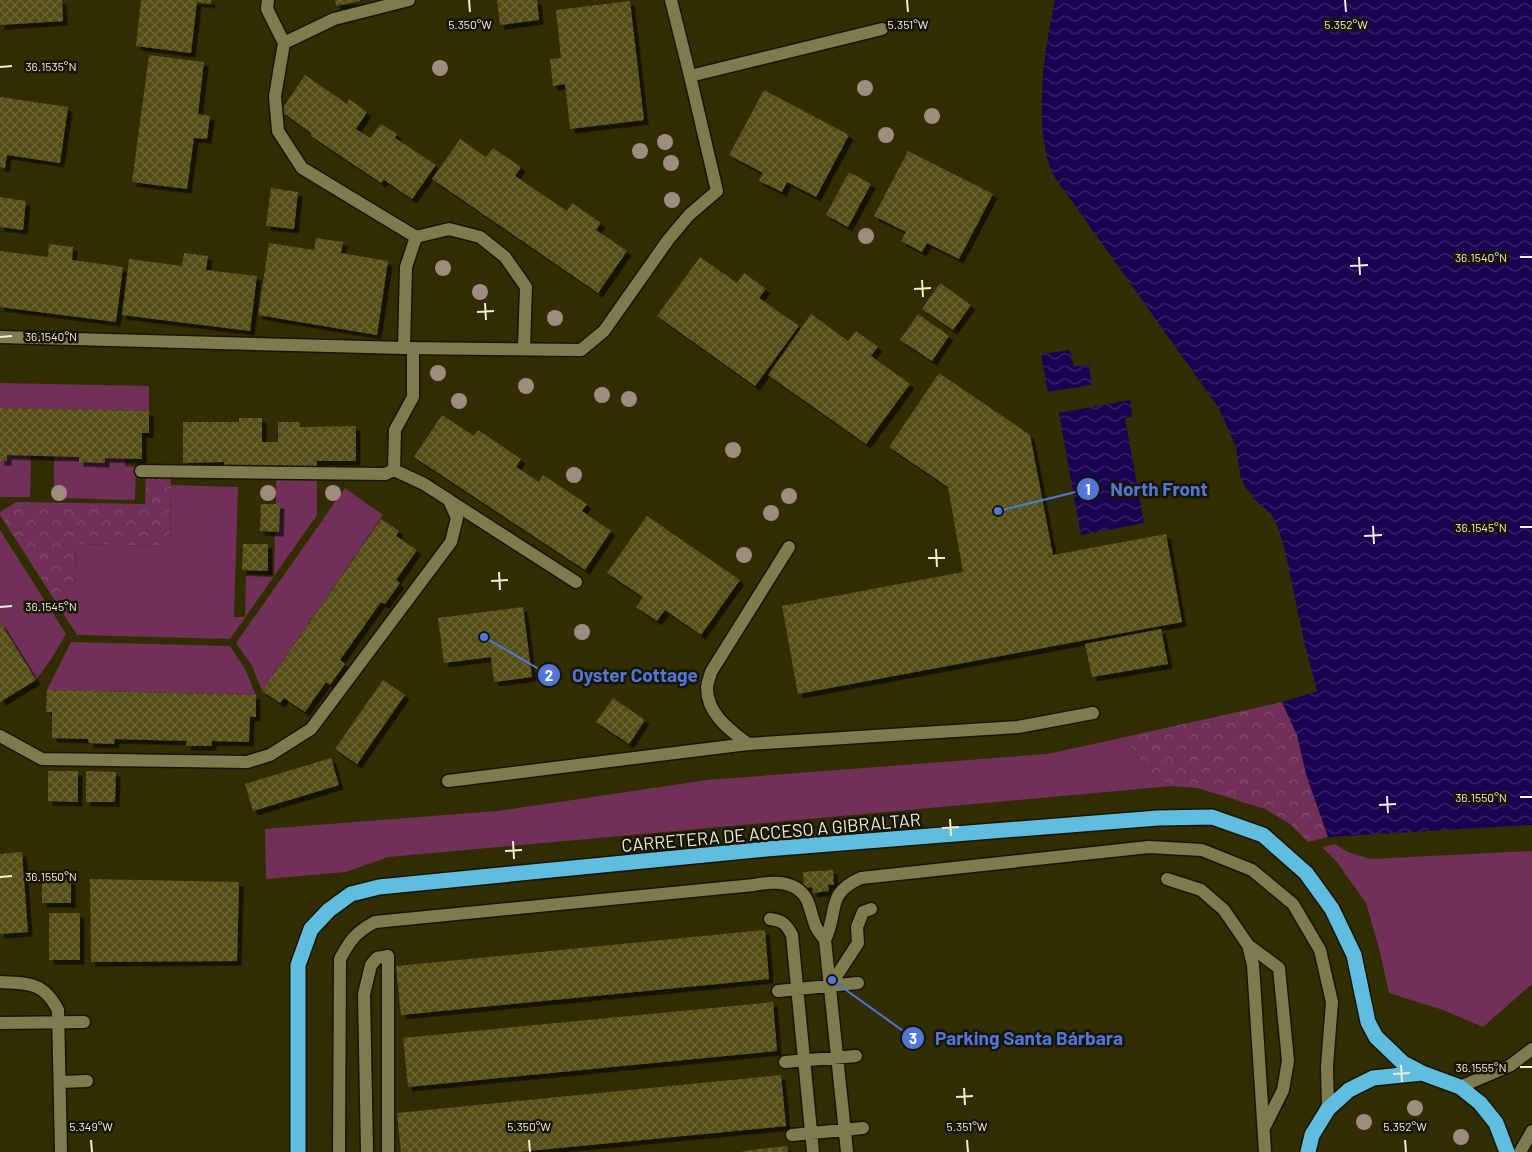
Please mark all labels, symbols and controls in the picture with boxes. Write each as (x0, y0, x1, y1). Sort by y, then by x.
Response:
text: 5.350°W (448, 17, 492, 31)
text: 5.351°W (888, 17, 929, 31)
text: 5.352°W (1324, 17, 1368, 31)
text: 36.1535°N (25, 59, 77, 73)
text: 36.1540°N (1455, 250, 1507, 264)
text: 36.1540°N (25, 329, 77, 343)
callout: North Front (1076, 472, 1218, 506)
text: North Front (1110, 477, 1208, 500)
text: 1 (1085, 480, 1091, 498)
text: 36.1545°N (1455, 520, 1507, 534)
text: 36.1545°N (25, 599, 77, 613)
callout: Oyster Cottage (537, 658, 708, 692)
text: Oyster Cottage (572, 663, 698, 686)
text: 2 (545, 666, 553, 684)
text: 36.1550°N (1455, 790, 1507, 804)
street label: CARRETERA DE ACCESO A GIBRALTAR (620, 808, 922, 856)
text: 36.1550°N (25, 869, 77, 883)
callout: Parking Santa Bárbara (900, 1021, 1133, 1055)
text: Parking Santa Bárbara (935, 1026, 1123, 1049)
text: 3 (909, 1029, 917, 1047)
text: 36.1555°N (1455, 1060, 1507, 1074)
text: 5.349°W (69, 1119, 113, 1133)
text: 5.350°W (507, 1119, 551, 1133)
text: 5.351°W (947, 1119, 988, 1133)
text: 5.352°W (1383, 1119, 1427, 1133)

